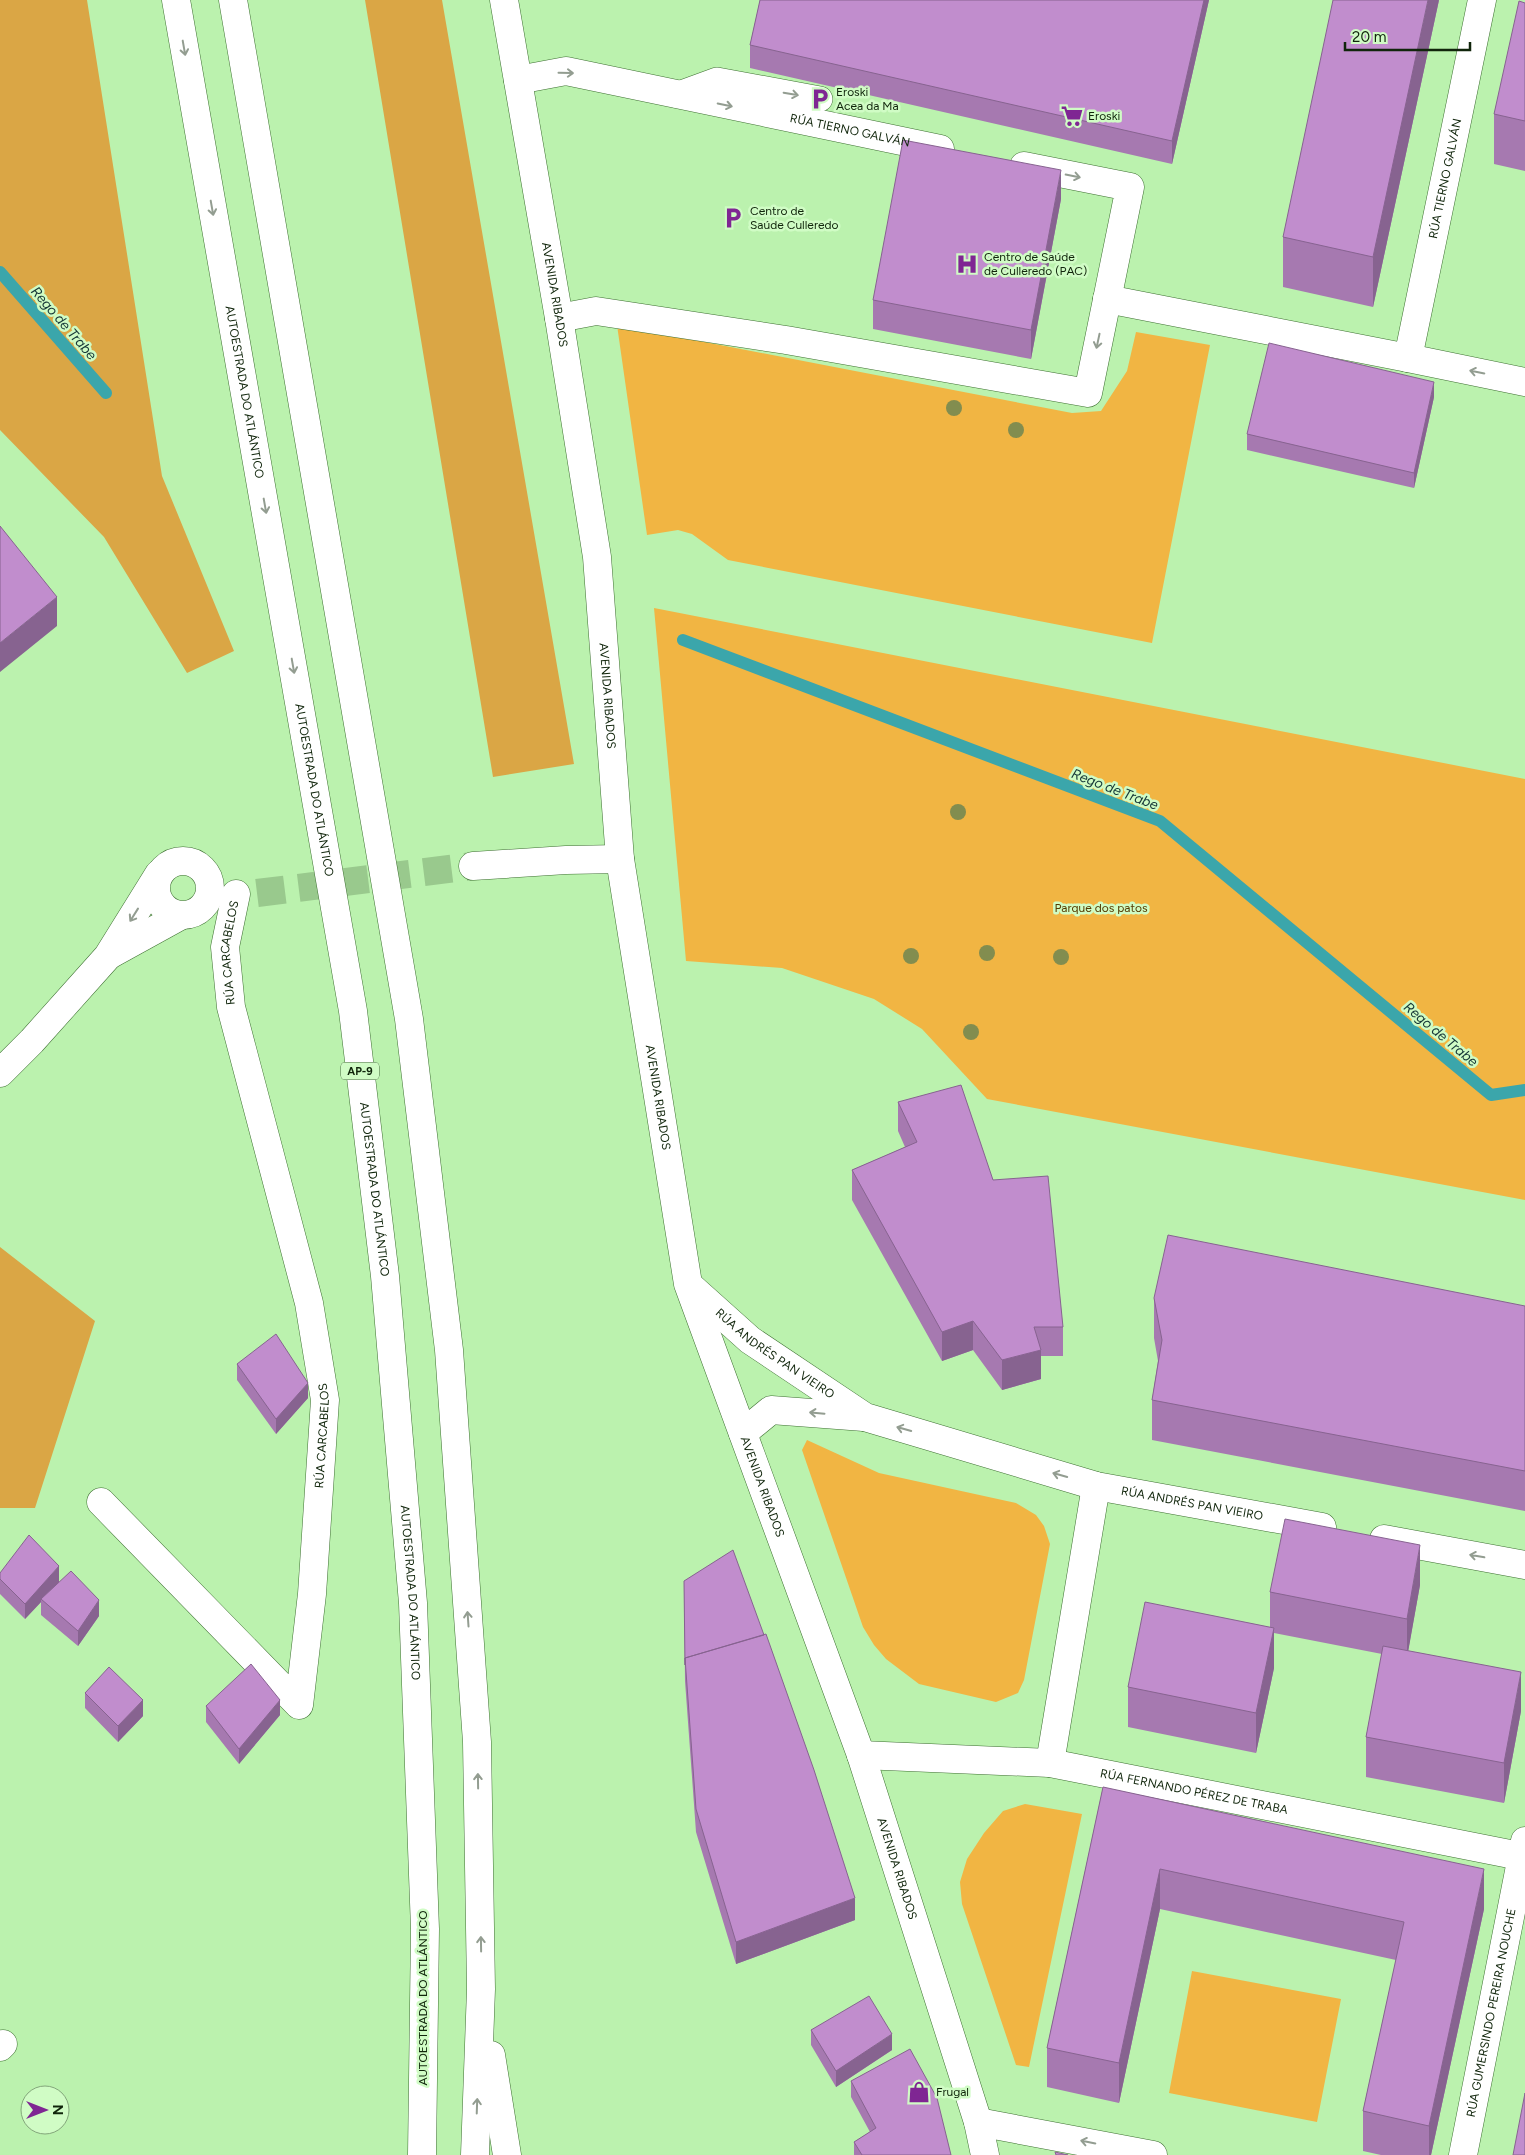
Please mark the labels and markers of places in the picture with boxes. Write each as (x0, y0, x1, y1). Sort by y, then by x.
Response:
place label: Eroski Acea da Ma (836, 85, 899, 113)
parking icon: Eroski Acea da Ma (807, 86, 833, 112)
supermarket icon: Eroski (1059, 103, 1085, 129)
place label: Eroski (1088, 109, 1120, 123)
place label: Centro de Saúde Culleredo (750, 204, 839, 232)
parking icon: Centro de Saúde Culleredo (720, 205, 746, 231)
place label: Centro de Saúde de Culleredo (PAC) (984, 250, 1087, 278)
hospital icon: Centro de Saúde de Culleredo (PAC) (954, 251, 980, 277)
shop icon: Frugal (906, 2079, 932, 2105)
place label: Frugal (936, 2085, 969, 2099)

